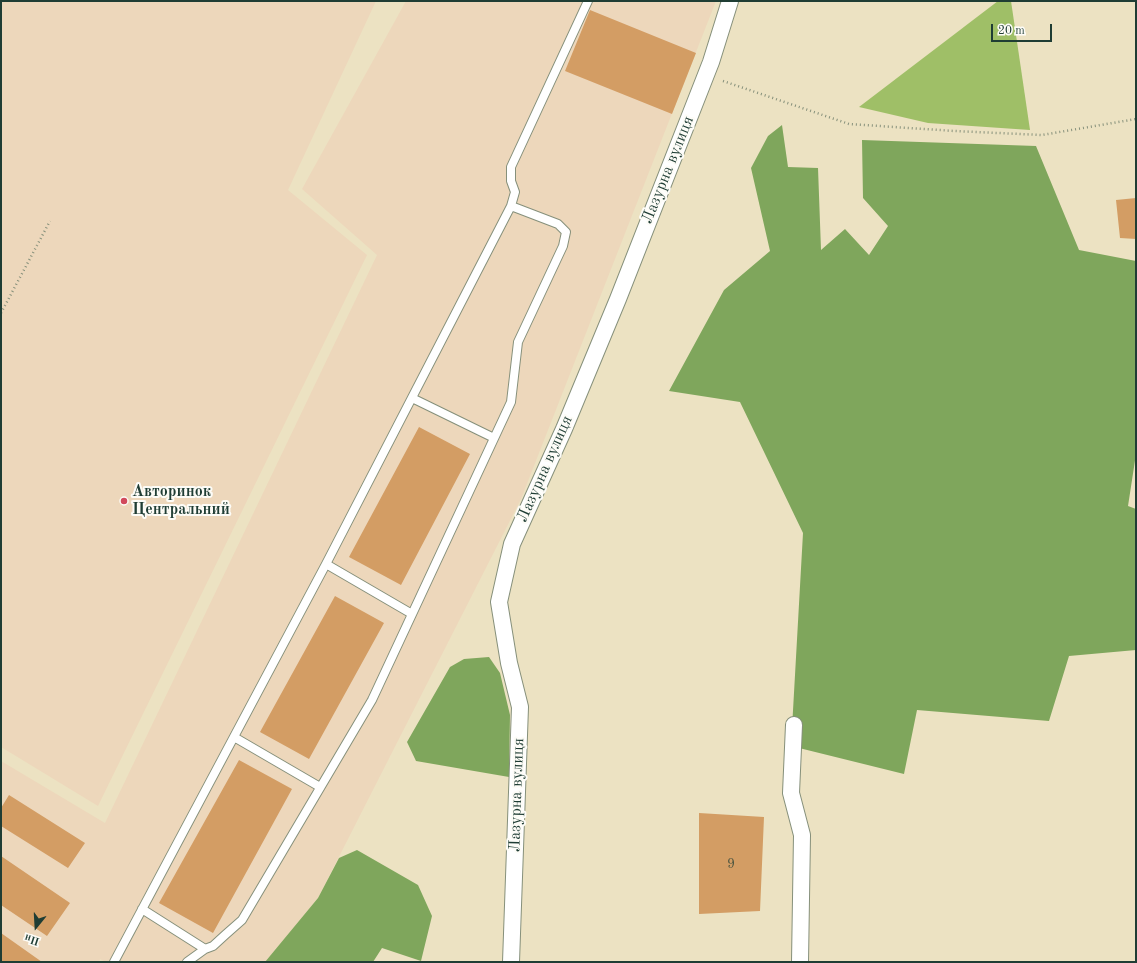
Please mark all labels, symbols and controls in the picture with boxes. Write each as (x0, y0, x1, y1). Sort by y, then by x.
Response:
scale bar (993, 16, 1054, 42)
text: 20 m (998, 25, 1025, 37)
street label: Лазурна вулиця (638, 113, 698, 227)
street label: Лазурна вулиця (513, 413, 577, 525)
place label: Авторинок Центральний (132, 482, 230, 520)
marker: Авторинок Центральний (119, 496, 129, 506)
street label: Лазурна вулиця (505, 738, 529, 852)
house number: 9 (727, 856, 735, 872)
north arrow (16, 907, 56, 947)
text: Пн (23, 931, 41, 946)

